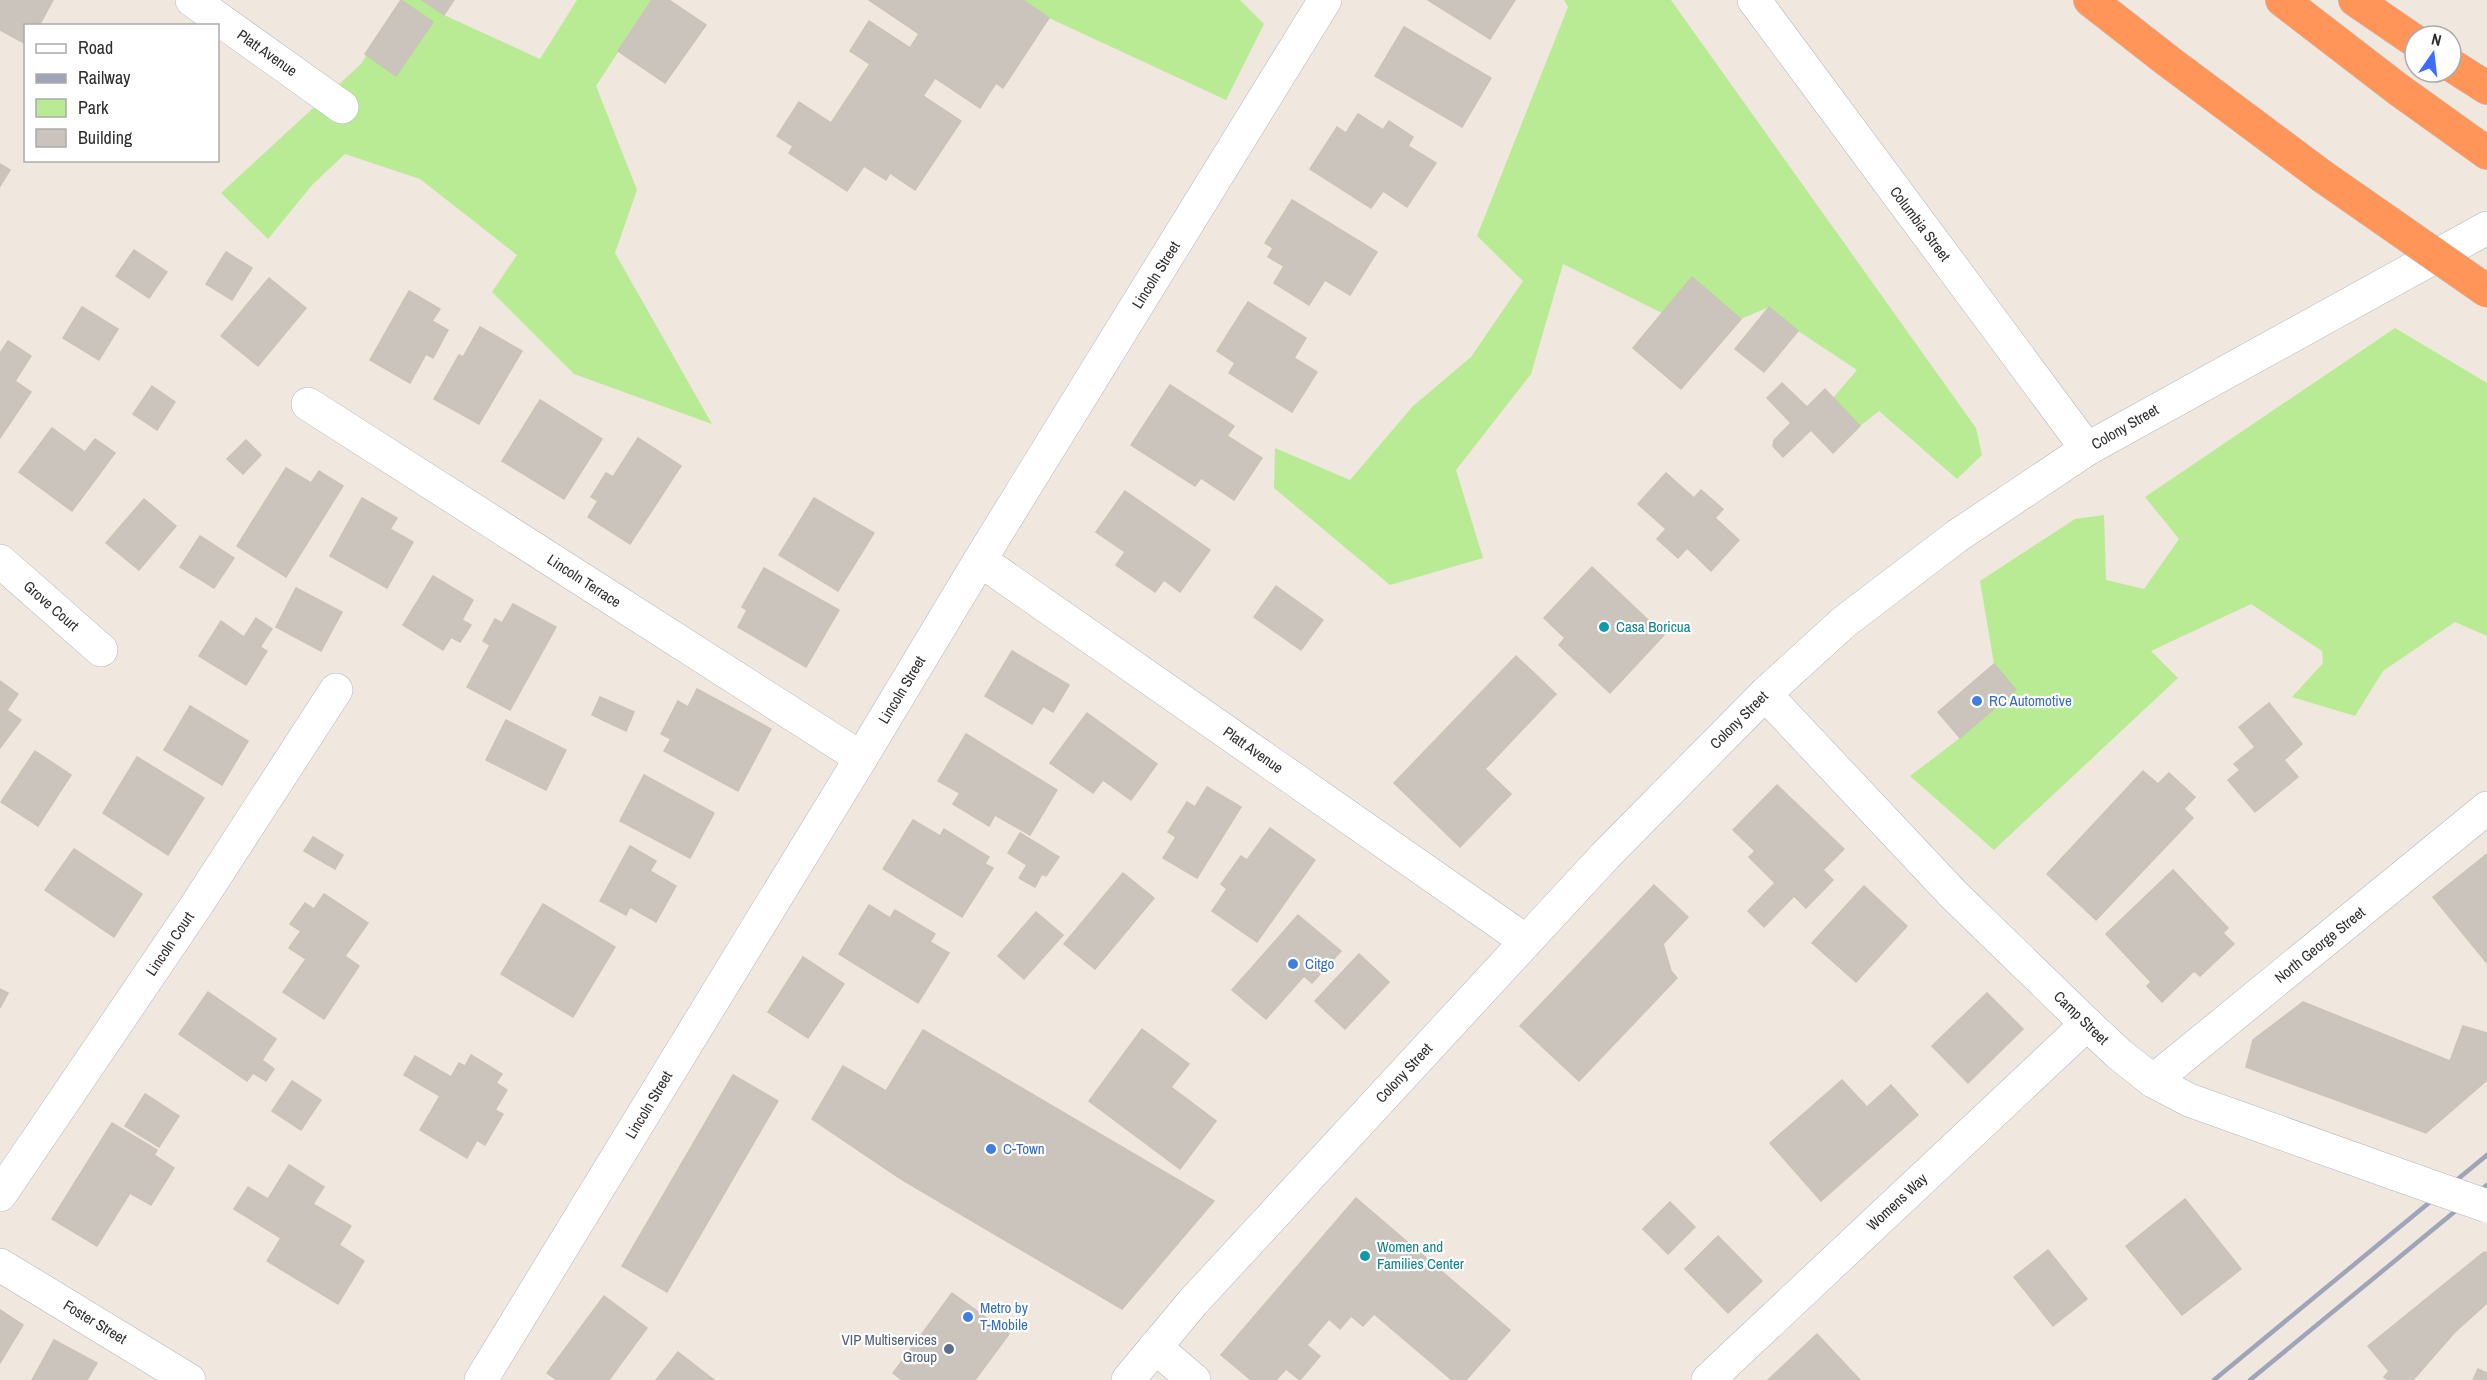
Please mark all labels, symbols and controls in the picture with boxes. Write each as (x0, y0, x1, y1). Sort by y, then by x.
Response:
legend (24, 24, 219, 162)
street label: Platt Avenue (233, 24, 302, 81)
north arrow (2403, 24, 2463, 84)
text: N (2429, 28, 2444, 51)
text: Road (78, 35, 113, 60)
text: Railway (78, 65, 131, 90)
text: Park (78, 95, 109, 120)
text: Building (78, 125, 133, 150)
street label: Columbia Street (1885, 182, 1956, 266)
street label: Lincoln Street (1127, 236, 1185, 312)
street label: Colony Street (2087, 399, 2163, 454)
street label: Lincoln Terrace (543, 549, 625, 612)
street label: Grove Court (19, 576, 84, 636)
place label: Casa Boricua (1616, 616, 1691, 637)
marker: Casa Boricua (1597, 620, 1611, 634)
street label: Lincoln Street (873, 651, 930, 728)
street label: Colony Street (1705, 685, 1773, 753)
place label: RC Automotive (1989, 690, 2072, 711)
marker: RC Automotive (1970, 694, 1984, 708)
street label: Platt Avenue (1219, 721, 1288, 778)
street label: North George Street (2270, 901, 2370, 988)
street label: Lincoln Court (140, 907, 199, 980)
place label: Citgo (1305, 953, 1335, 974)
marker: Citgo (1286, 957, 1300, 971)
street label: Camp Street (2049, 986, 2114, 1050)
street label: Colony Street (1371, 1038, 1437, 1107)
street label: Lincoln Street (620, 1066, 677, 1143)
place label: C-Town (1003, 1138, 1045, 1159)
marker: C-Town (984, 1142, 998, 1156)
street label: Womens Way (1862, 1168, 1932, 1235)
place label: Women and Families Center (1377, 1236, 1464, 1274)
marker: Women and Families Center (1358, 1249, 1372, 1263)
street label: Foster Street (60, 1294, 131, 1349)
place label: Metro by T-Mobile (980, 1297, 1029, 1335)
marker: Metro by T-Mobile (961, 1310, 975, 1324)
place label: VIP Multiservices Group (842, 1329, 937, 1367)
marker: VIP Multiservices Group (942, 1342, 956, 1356)

